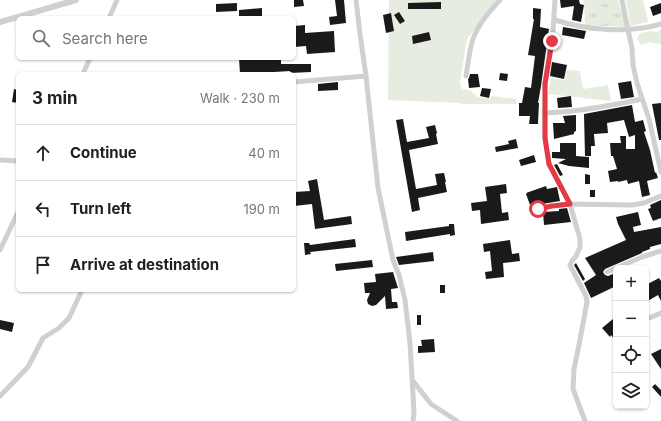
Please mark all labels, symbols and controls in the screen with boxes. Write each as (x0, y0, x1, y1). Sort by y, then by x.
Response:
search box (16, 16, 296, 60)
icon: search (30, 27, 52, 49)
text: Search here (62, 29, 148, 48)
route end (543, 32, 561, 50)
text: 3 min (32, 88, 78, 108)
text: Walk · 230 m (200, 90, 280, 106)
icon: ahead (32, 142, 54, 164)
text: Continue (70, 143, 137, 162)
text: 40 m (248, 145, 280, 161)
icon: left (32, 198, 54, 220)
text: Turn left (70, 199, 131, 218)
route start (529, 200, 547, 218)
text: 190 m (243, 201, 280, 217)
icon: arrive (32, 254, 54, 276)
text: Arrive at destination (70, 255, 219, 274)
map controls (613, 265, 649, 409)
button: + (613, 265, 649, 301)
button: − (613, 301, 649, 337)
button: locate (613, 337, 649, 373)
button: layers (613, 373, 649, 409)

